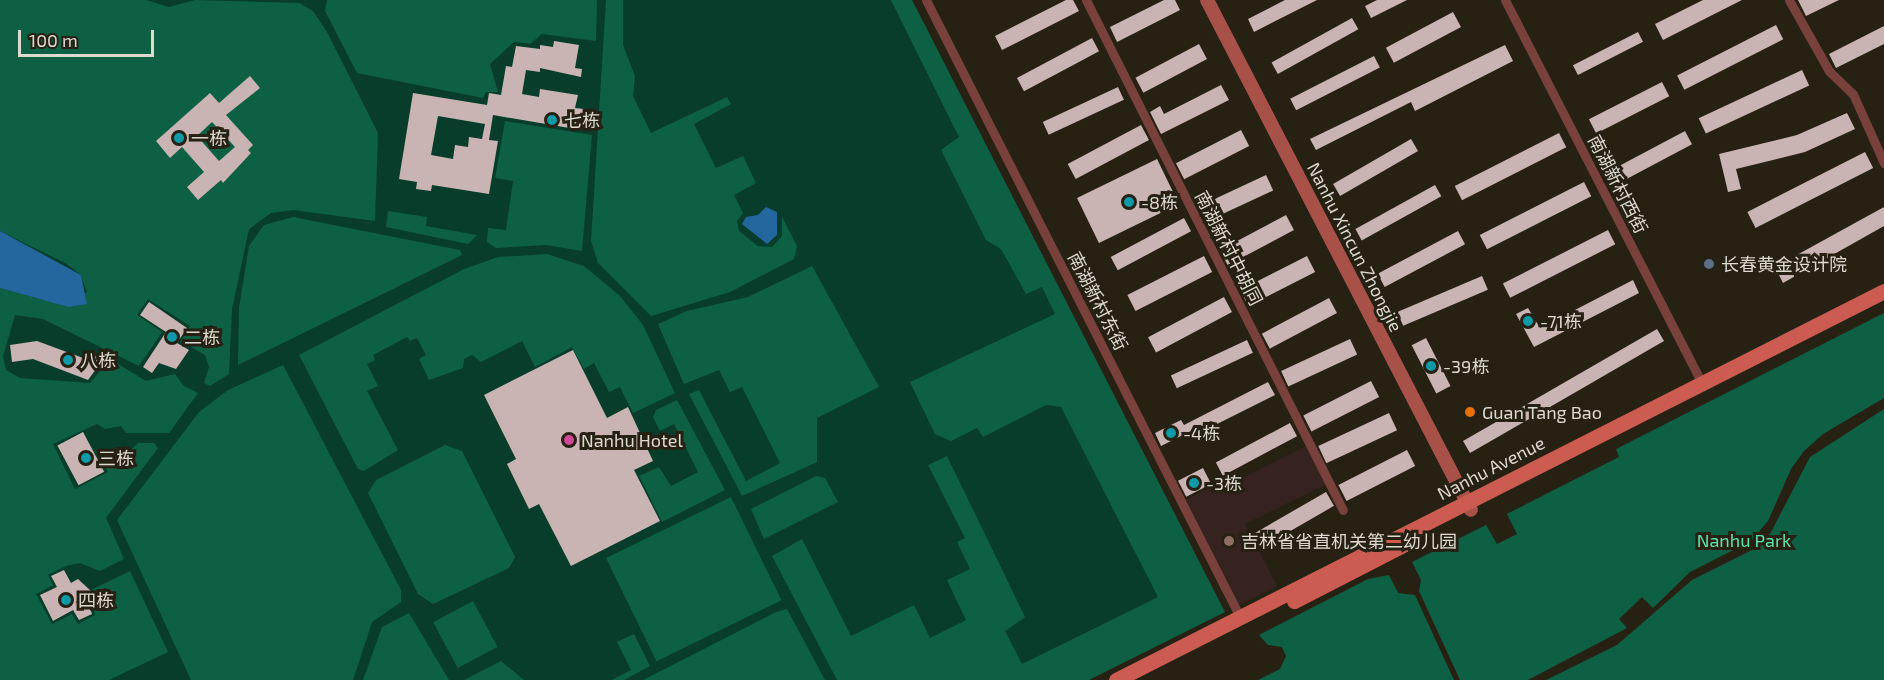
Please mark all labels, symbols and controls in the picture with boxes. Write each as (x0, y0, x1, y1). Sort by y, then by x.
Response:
scale bar (21, 18, 158, 56)
text: 100 m (29, 29, 78, 51)
place label: 七栋 (564, 109, 600, 131)
marker: 七栋 (545, 113, 559, 127)
place label: 一栋 (191, 127, 227, 149)
marker: 一栋 (172, 131, 186, 145)
street label: 南湖新村西街 (1584, 131, 1652, 237)
street label: Nanhu Xincun Zhongjie (1303, 159, 1407, 335)
street label: 南湖新村中胡同 (1191, 187, 1267, 309)
place label: -8栋 (1141, 191, 1178, 213)
marker: -8栋 (1122, 195, 1136, 209)
street label: 南湖新村东街 (1064, 248, 1132, 354)
place label: 长春黄金设计院 (1721, 253, 1847, 275)
marker: 长春黄金设计院 (1702, 257, 1716, 271)
place label: -71栋 (1540, 310, 1582, 332)
marker: -71栋 (1521, 314, 1535, 328)
place label: 二栋 (184, 326, 220, 348)
marker: 二栋 (165, 330, 179, 344)
place label: 八栋 (80, 349, 116, 371)
marker: 八栋 (61, 353, 75, 367)
place label: -39栋 (1443, 355, 1489, 377)
marker: -39栋 (1424, 359, 1438, 373)
place label: Guan Tang Bao (1482, 401, 1602, 423)
marker: Guan Tang Bao (1463, 405, 1477, 419)
place label: -4栋 (1183, 422, 1220, 444)
marker: -4栋 (1164, 426, 1178, 440)
place label: Nanhu Hotel (581, 429, 683, 451)
street label: Nanhu Avenue (1433, 432, 1549, 504)
marker: Nanhu Hotel (562, 433, 576, 447)
place label: 三栋 (98, 447, 134, 469)
marker: 三栋 (79, 451, 93, 465)
place label: -3栋 (1206, 472, 1242, 494)
marker: -3栋 (1187, 476, 1201, 490)
park label: Nanhu Park (1697, 529, 1791, 551)
place label: 吉林省省直机关第二幼儿园 (1241, 530, 1457, 552)
marker: 吉林省省直机关第二幼儿园 (1222, 534, 1236, 548)
place label: 四栋 (78, 589, 114, 611)
marker: 四栋 (59, 593, 73, 607)

